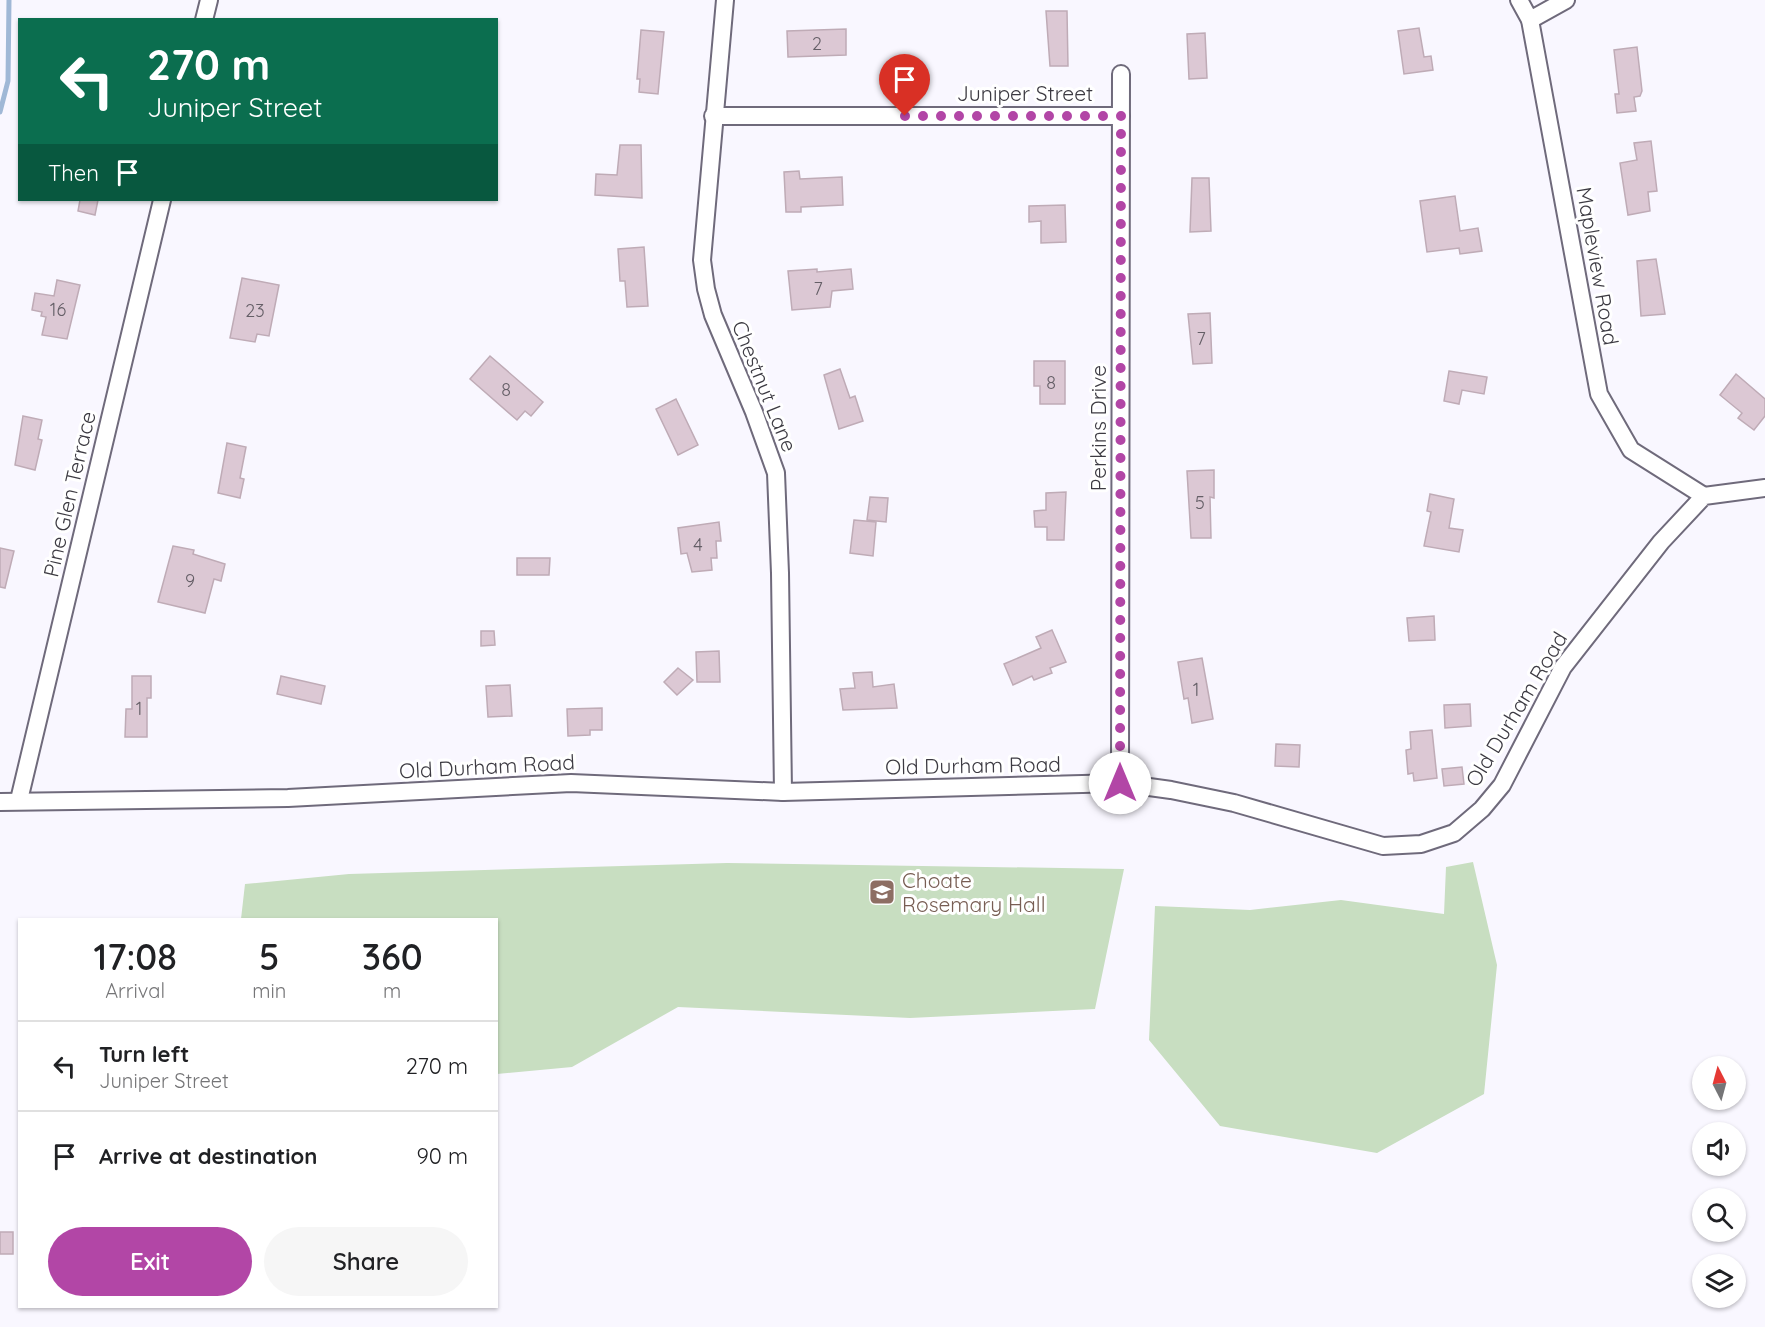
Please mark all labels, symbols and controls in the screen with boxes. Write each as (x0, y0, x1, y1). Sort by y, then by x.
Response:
house number: 2 (812, 32, 822, 55)
text: 270 m (147, 38, 270, 91)
icon: left (48, 42, 126, 120)
pin (879, 54, 930, 116)
icon: arrive (888, 63, 921, 96)
street label: Juniper Street (957, 80, 1093, 106)
text: Juniper Street (147, 90, 322, 124)
icon: arrive (111, 156, 144, 189)
text: Then (48, 159, 99, 187)
street label: Mapleview Road (1571, 185, 1625, 347)
house number: 7 (813, 277, 823, 300)
house number: 16 (50, 298, 66, 321)
house number: 23 (245, 299, 265, 322)
street label: Chestnut Lane (727, 317, 803, 455)
house number: 7 (1196, 327, 1206, 350)
street label: Perkins Drive (1085, 365, 1111, 491)
house number: 8 (1046, 371, 1056, 394)
house number: 8 (501, 378, 511, 401)
street label: Pine Glen Terrace (37, 409, 101, 579)
house number: 5 (1195, 491, 1205, 514)
house number: 4 (693, 533, 703, 556)
house number: 9 (185, 569, 195, 592)
street label: Old Durham Road (1460, 627, 1572, 791)
house number: 1 (1193, 678, 1199, 701)
house number: 1 (136, 697, 142, 720)
street label: Old Durham Road (398, 748, 576, 784)
street label: Old Durham Road (885, 750, 1061, 780)
position arrow (1088, 751, 1152, 815)
place label: Choate Rosemary Hall (902, 867, 1046, 917)
school or university icon: Choate Rosemary Hall (867, 877, 897, 907)
text: 17:08 (93, 934, 177, 979)
text: 5 (259, 934, 279, 979)
text: 360 (362, 934, 423, 979)
text: Arrival (105, 978, 165, 1003)
text: min (252, 978, 286, 1003)
text: m (383, 978, 401, 1003)
text: Turn left (99, 1040, 189, 1068)
icon: left (48, 1050, 81, 1083)
text: 270 m (406, 1052, 468, 1080)
north arrow (1692, 1056, 1746, 1110)
map controls (1692, 1056, 1746, 1308)
text: Juniper Street (99, 1068, 229, 1093)
button: sound (1692, 1122, 1746, 1176)
icon: arrive (48, 1140, 81, 1173)
text: Arrive at destination (99, 1142, 317, 1170)
text: 90 m (417, 1142, 468, 1170)
button: search (1692, 1188, 1746, 1242)
button: Exit (48, 1227, 252, 1296)
button: Share (264, 1227, 468, 1296)
button: layers (1692, 1254, 1746, 1308)

